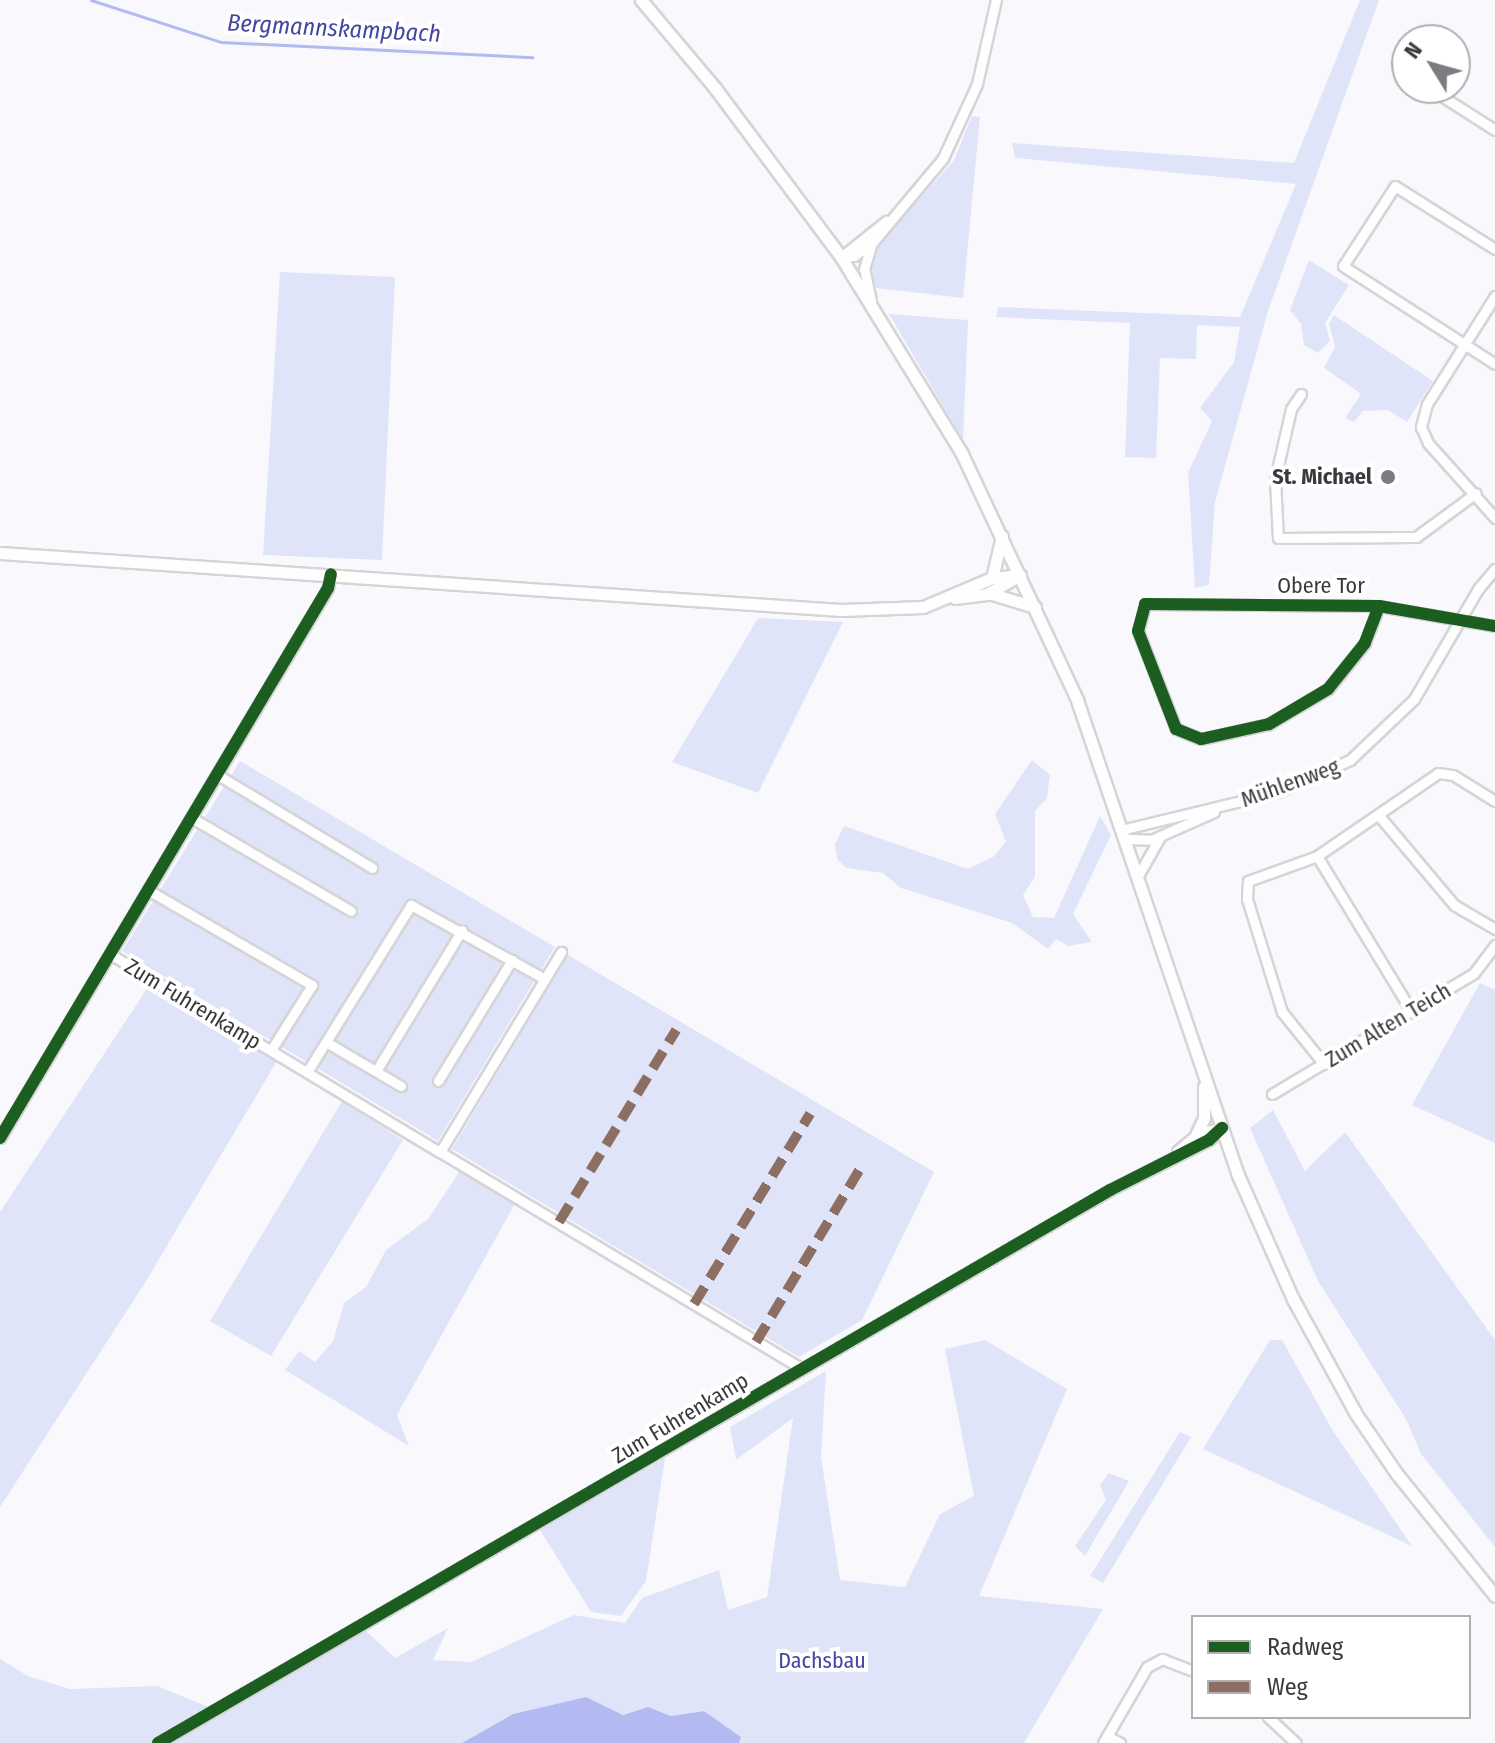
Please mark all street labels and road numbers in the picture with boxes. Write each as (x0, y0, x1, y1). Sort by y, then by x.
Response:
street label: Obere Tor (1277, 573, 1365, 599)
street label: Mühlenweg (1237, 753, 1343, 813)
street label: Zum Fuhrenkamp (120, 953, 266, 1055)
street label: Zum Alten Teich (1320, 977, 1456, 1073)
street label: Zum Fuhrenkamp (607, 1367, 753, 1469)

